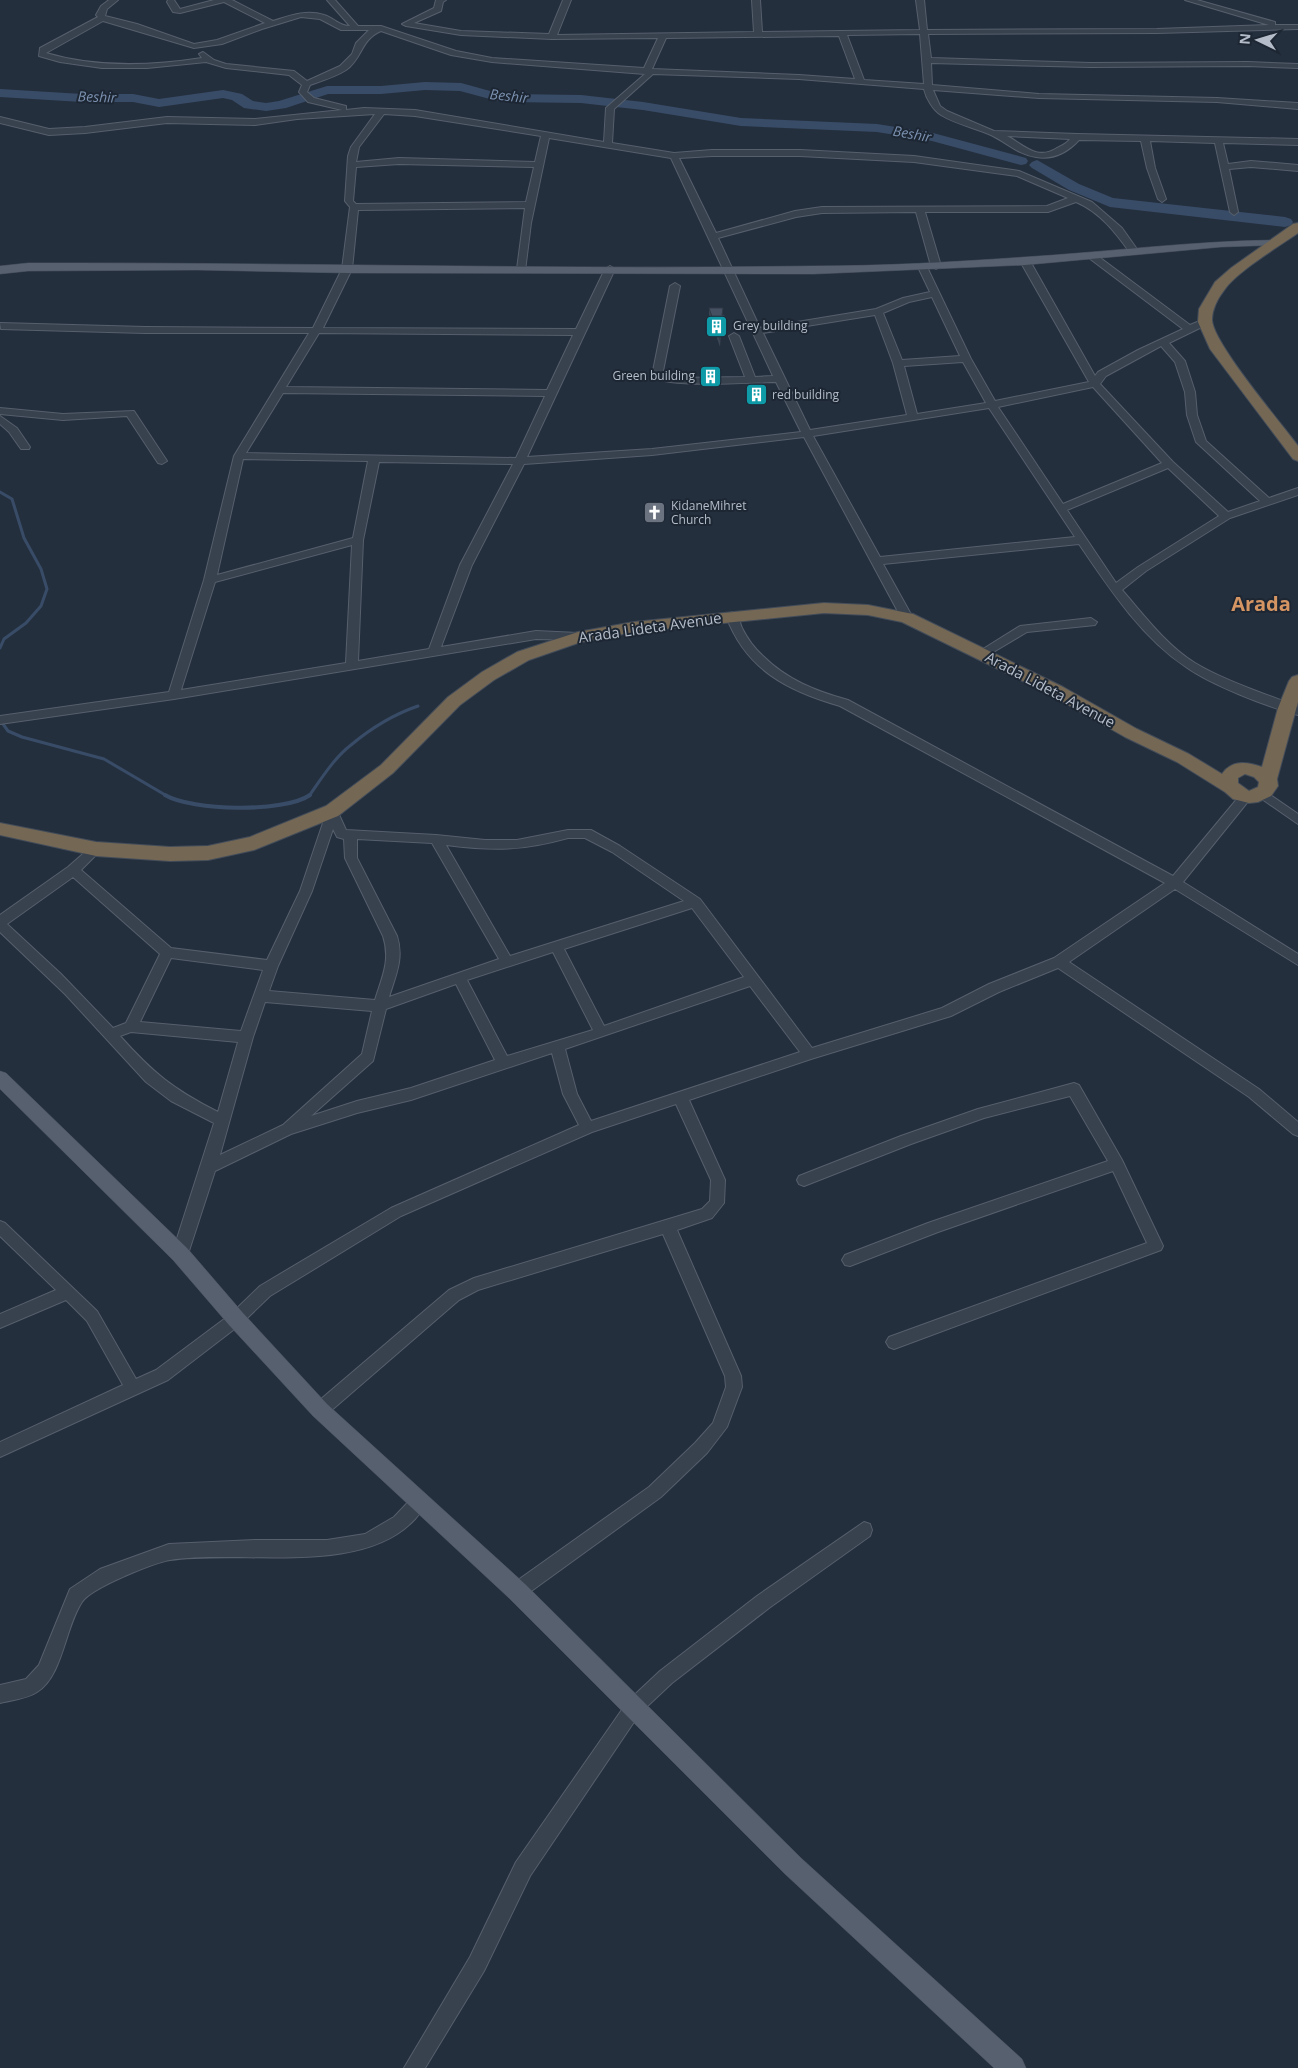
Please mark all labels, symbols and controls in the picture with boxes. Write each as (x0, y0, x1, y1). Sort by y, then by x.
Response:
north arrow (1233, 15, 1283, 65)
text: N (1235, 32, 1255, 45)
water label: Beshir (489, 84, 530, 107)
water label: Beshir (77, 86, 117, 107)
water label: Beshir (891, 121, 933, 146)
building icon: Grey building (705, 314, 729, 338)
place label: Grey building (733, 317, 808, 334)
building icon: Green building (699, 364, 723, 388)
place label: Green building (612, 367, 695, 384)
building icon: red building (744, 383, 768, 407)
place label: red building (772, 386, 840, 403)
place label: KidaneMihret Church (671, 497, 747, 528)
church icon: KidaneMihret Church (643, 501, 667, 525)
district label: Arada (1231, 590, 1291, 617)
street label: Arada Lideta Avenue (577, 607, 723, 647)
street label: Arada Lideta Avenue (982, 646, 1119, 732)

